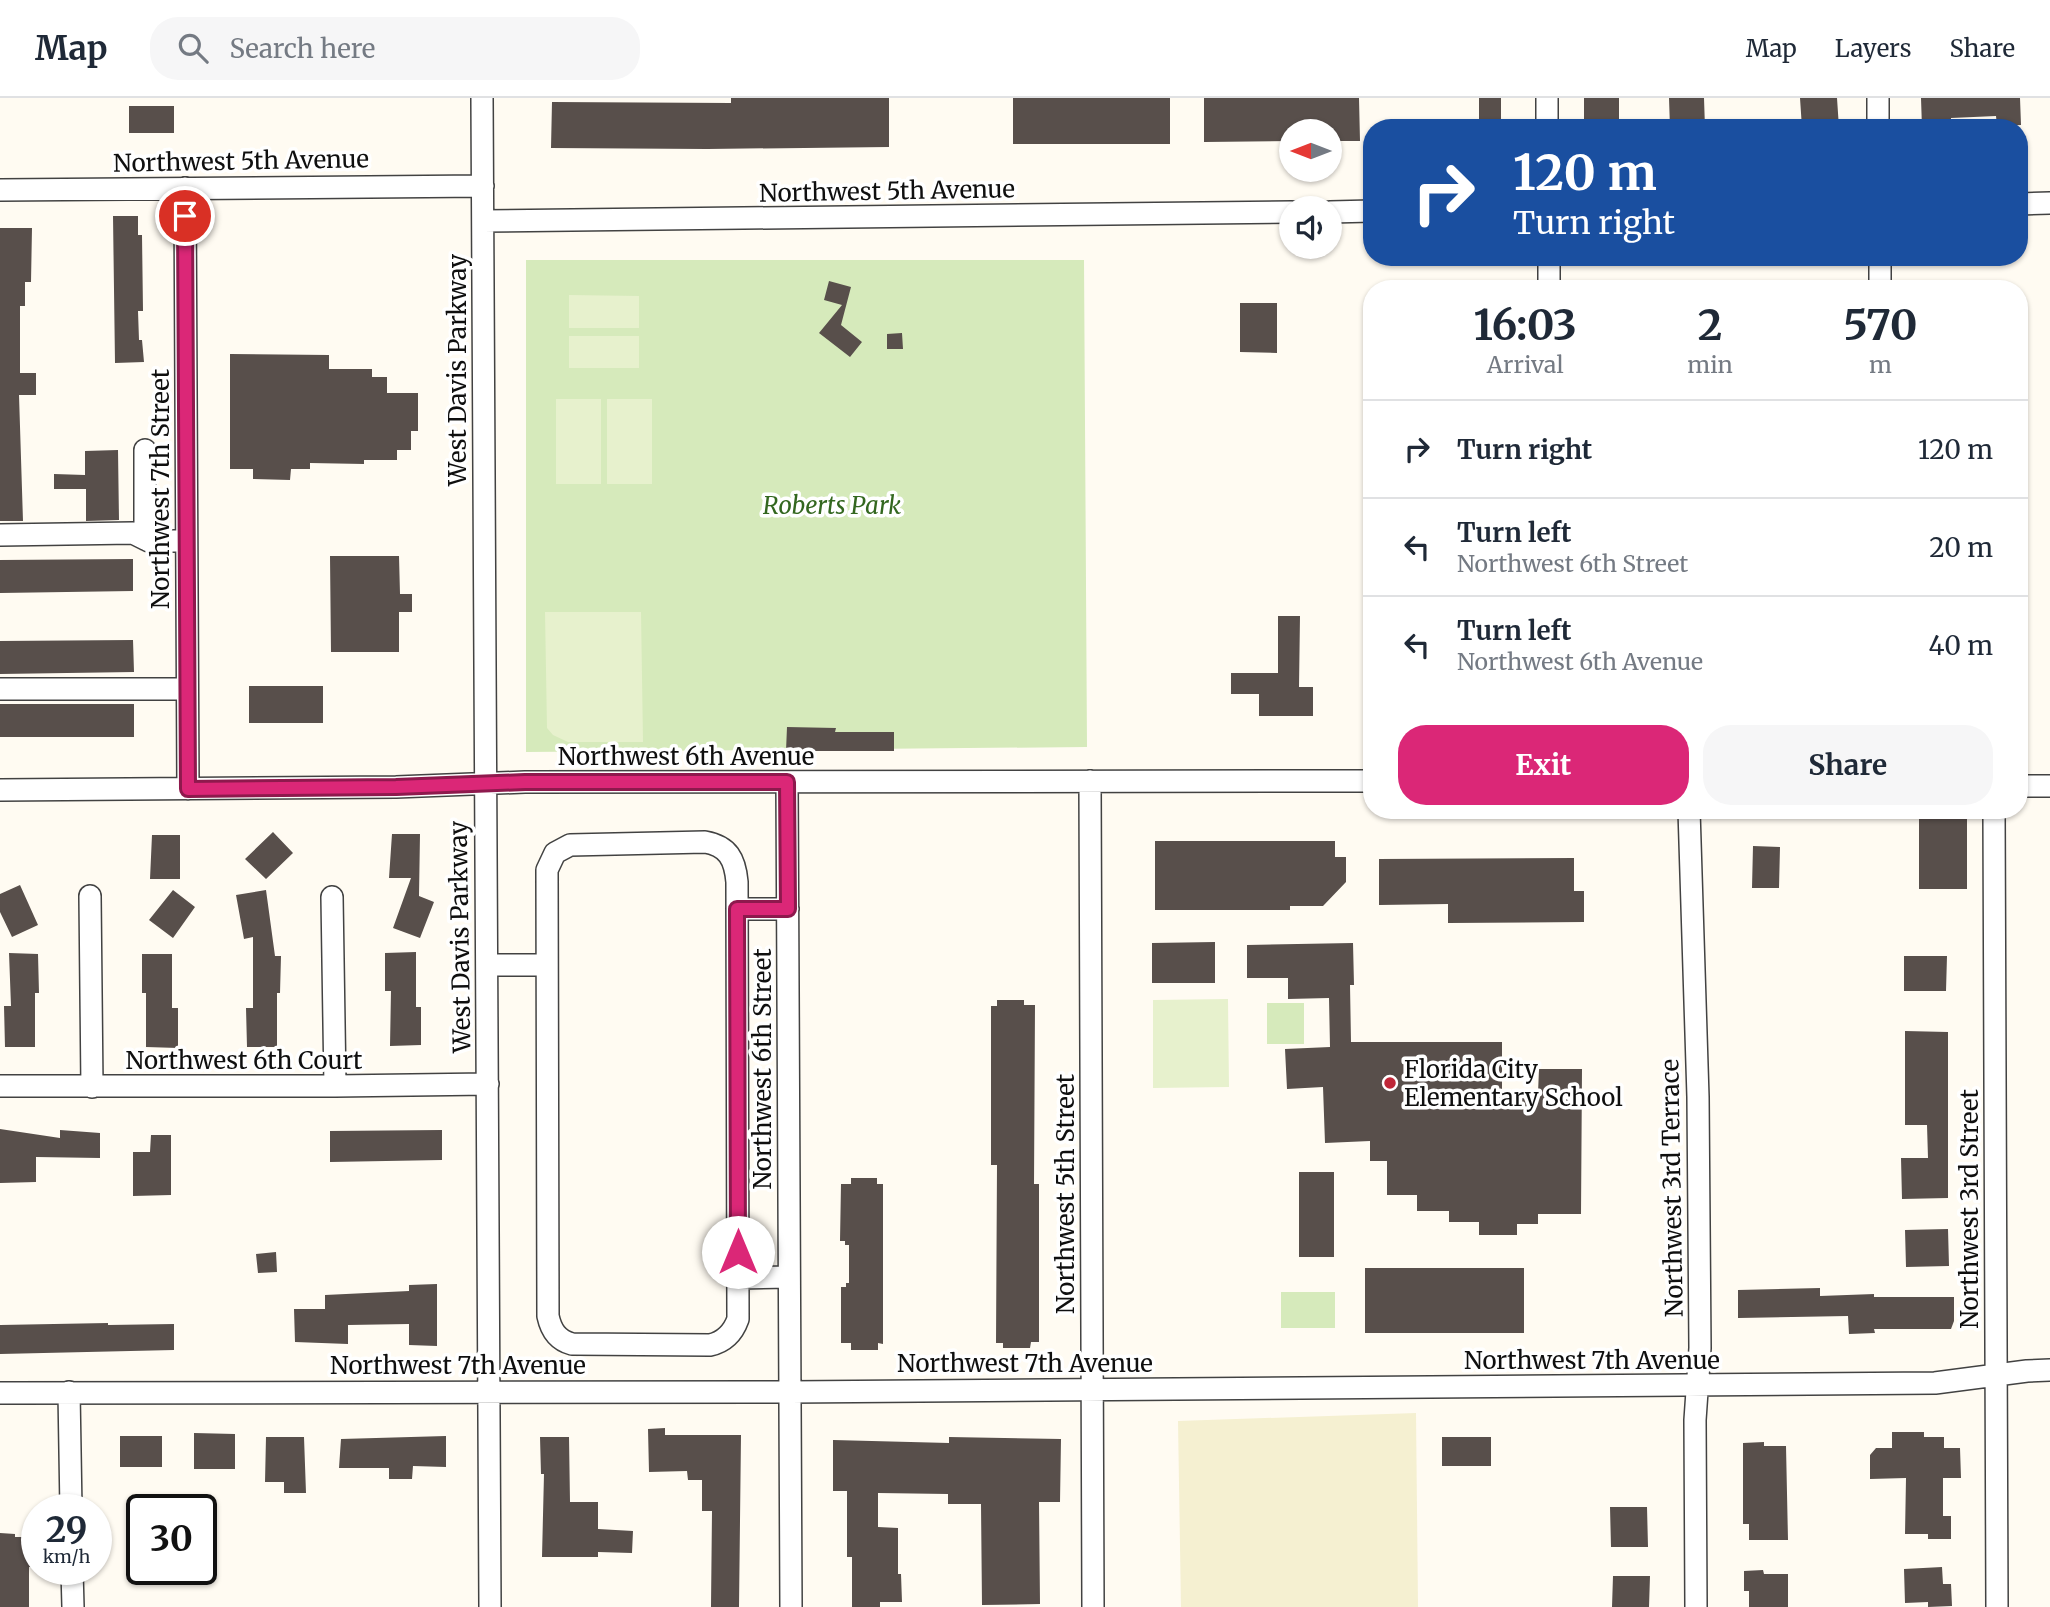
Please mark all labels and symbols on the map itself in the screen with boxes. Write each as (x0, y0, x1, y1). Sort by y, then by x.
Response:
north arrow (1279, 119, 1342, 182)
street label: Northwest 5th Avenue (113, 143, 369, 179)
street label: Northwest 5th Avenue (759, 173, 1015, 209)
pin (155, 186, 215, 246)
street label: West Davis Parkway (442, 254, 473, 487)
street label: Northwest 7th Street (145, 368, 176, 609)
park label: Roberts Park (763, 490, 901, 521)
street label: Northwest 6th Avenue (558, 741, 814, 772)
street label: West Davis Parkway (442, 821, 478, 1054)
street label: Northwest 6th Street (747, 948, 778, 1190)
street label: Northwest 6th Court (126, 1045, 363, 1076)
place label: Florida City Elementary School (1404, 1054, 1623, 1113)
street label: Northwest 3rd Terrace (1654, 1059, 1690, 1317)
street label: Northwest 5th Street (1050, 1073, 1081, 1314)
marker: Florida City Elementary School (1382, 1075, 1398, 1091)
street label: Northwest 3rd Street (1954, 1089, 1985, 1329)
position arrow (701, 1215, 775, 1289)
street label: Northwest 7th Avenue (1464, 1345, 1720, 1376)
street label: Northwest 7th Avenue (897, 1348, 1153, 1379)
street label: Northwest 7th Avenue (330, 1350, 586, 1381)
speed limit sign: 30 (126, 1494, 217, 1585)

